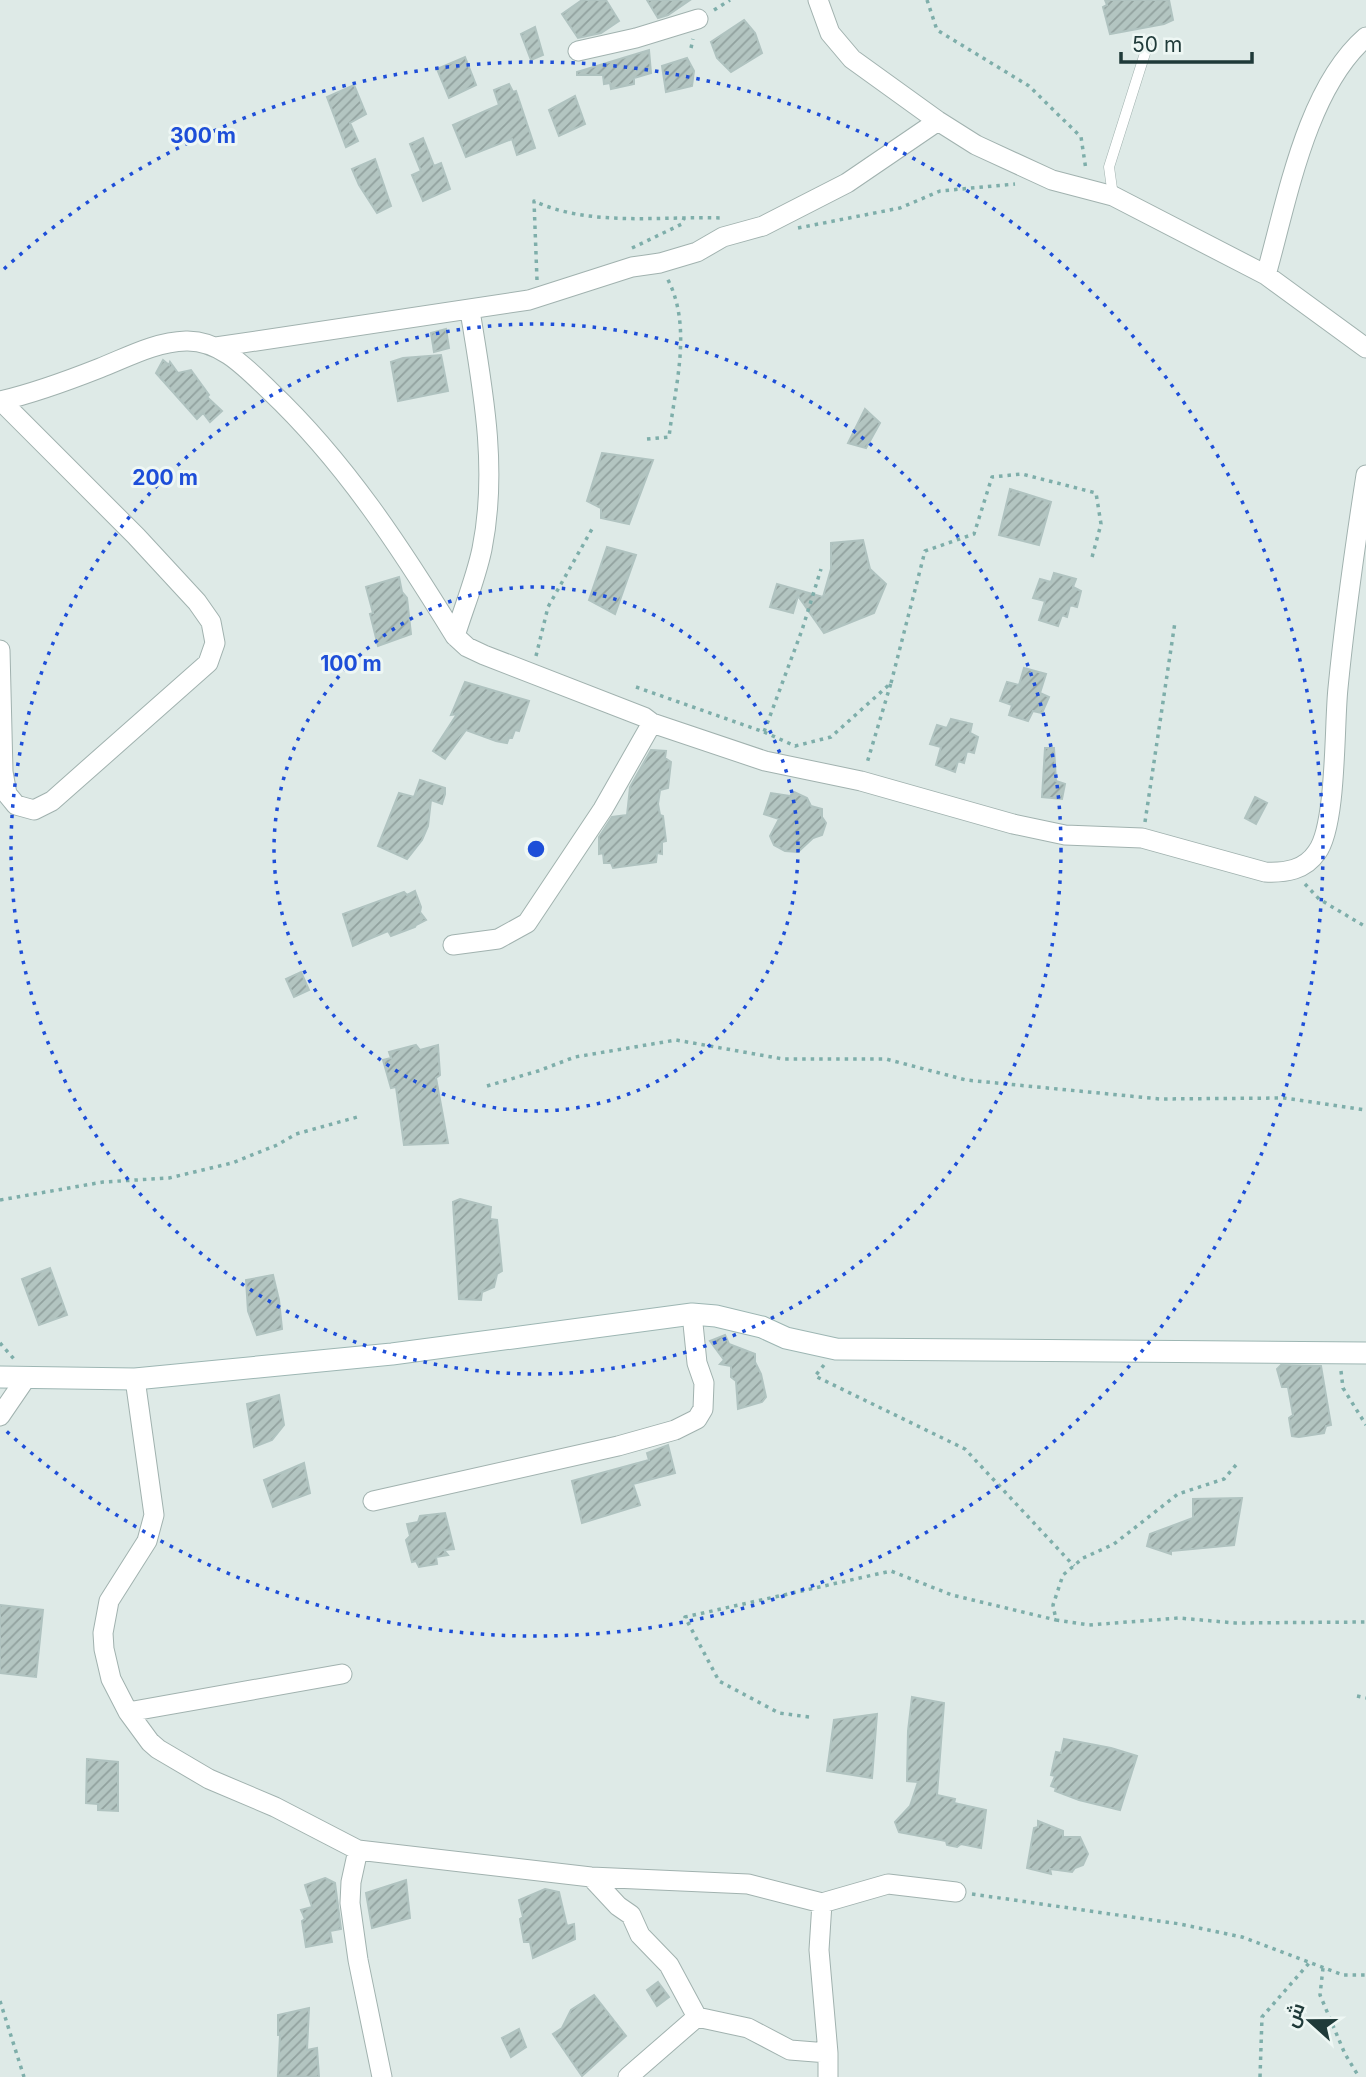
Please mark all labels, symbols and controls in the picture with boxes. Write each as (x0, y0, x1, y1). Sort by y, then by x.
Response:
scale bar (1121, 21, 1252, 65)
text: 50 m (1132, 32, 1182, 57)
text: 300 m (170, 123, 236, 148)
text: 200 m (132, 465, 198, 490)
text: 100 m (320, 651, 382, 676)
centre of rings (524, 837, 548, 861)
north arrow (1275, 1986, 1345, 2056)
text: ش (1279, 2000, 1310, 2031)

